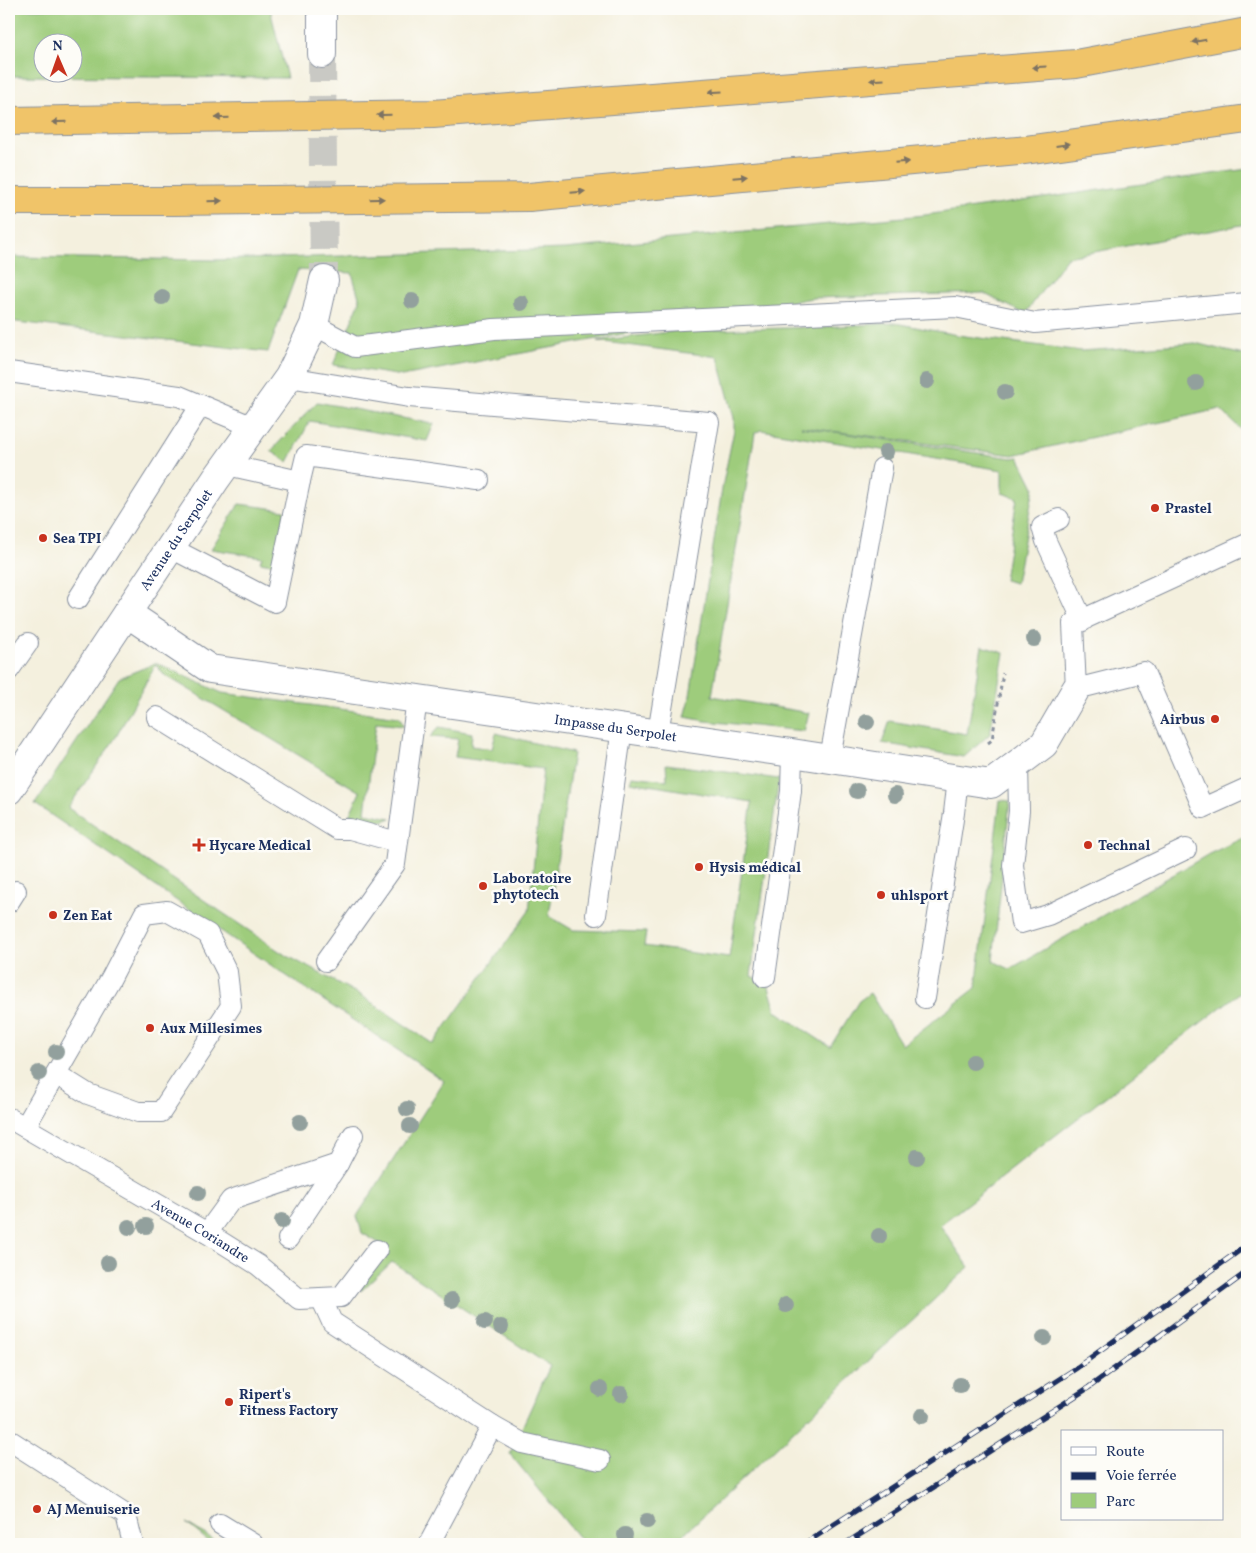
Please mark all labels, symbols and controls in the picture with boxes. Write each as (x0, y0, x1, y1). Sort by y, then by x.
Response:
north arrow (32, 32, 82, 82)
text: N (52, 37, 63, 56)
one-way arrow (1191, 38, 1207, 46)
one-way arrow (1031, 63, 1047, 71)
one-way arrow (869, 76, 885, 84)
one-way arrow (707, 89, 723, 97)
one-way arrow (376, 112, 392, 120)
one-way arrow (214, 115, 230, 123)
one-way arrow (51, 118, 67, 126)
one-way arrow (1055, 141, 1071, 149)
one-way arrow (894, 158, 910, 166)
one-way arrow (732, 173, 748, 181)
one-way arrow (570, 188, 586, 196)
one-way arrow (370, 195, 386, 203)
one-way arrow (207, 197, 223, 205)
street label: Avenue du Serpolet (136, 486, 218, 595)
place label: Prastel (1165, 500, 1212, 519)
marker: Prastel (1149, 502, 1161, 514)
place label: Sea TPI (53, 530, 101, 549)
marker: Sea TPI (37, 532, 49, 544)
street label: Impasse du Serpolet (553, 711, 678, 747)
place label: Airbus (1160, 711, 1205, 730)
marker: Airbus (1209, 713, 1221, 725)
place label: Hycare Medical (209, 837, 311, 856)
place label: Technal (1098, 837, 1150, 856)
marker: Hycare Medical (193, 839, 205, 851)
marker: Technal (1082, 839, 1094, 851)
place label: Hysis médical (709, 859, 801, 878)
marker: Hysis médical (693, 861, 705, 873)
place label: Laboratoire phytotech (493, 870, 571, 905)
marker: Laboratoire phytotech (477, 880, 489, 892)
place label: uhlsport (891, 887, 948, 906)
marker: uhlsport (875, 889, 887, 901)
place label: Zen Eat (63, 907, 112, 926)
marker: Zen Eat (47, 909, 59, 921)
place label: Aux Millesimes (160, 1020, 262, 1039)
marker: Aux Millesimes (144, 1022, 156, 1034)
street label: Avenue Coriandre (147, 1195, 253, 1268)
place label: Ripert's Fitness Factory (239, 1386, 338, 1421)
marker: Ripert's Fitness Factory (223, 1396, 235, 1408)
legend (1061, 1430, 1224, 1520)
text: Route (1106, 1442, 1145, 1463)
text: Voie ferrée (1106, 1466, 1177, 1487)
text: Parc (1106, 1492, 1135, 1513)
place label: AJ Menuiserie (47, 1501, 140, 1520)
marker: AJ Menuiserie (31, 1503, 43, 1515)

